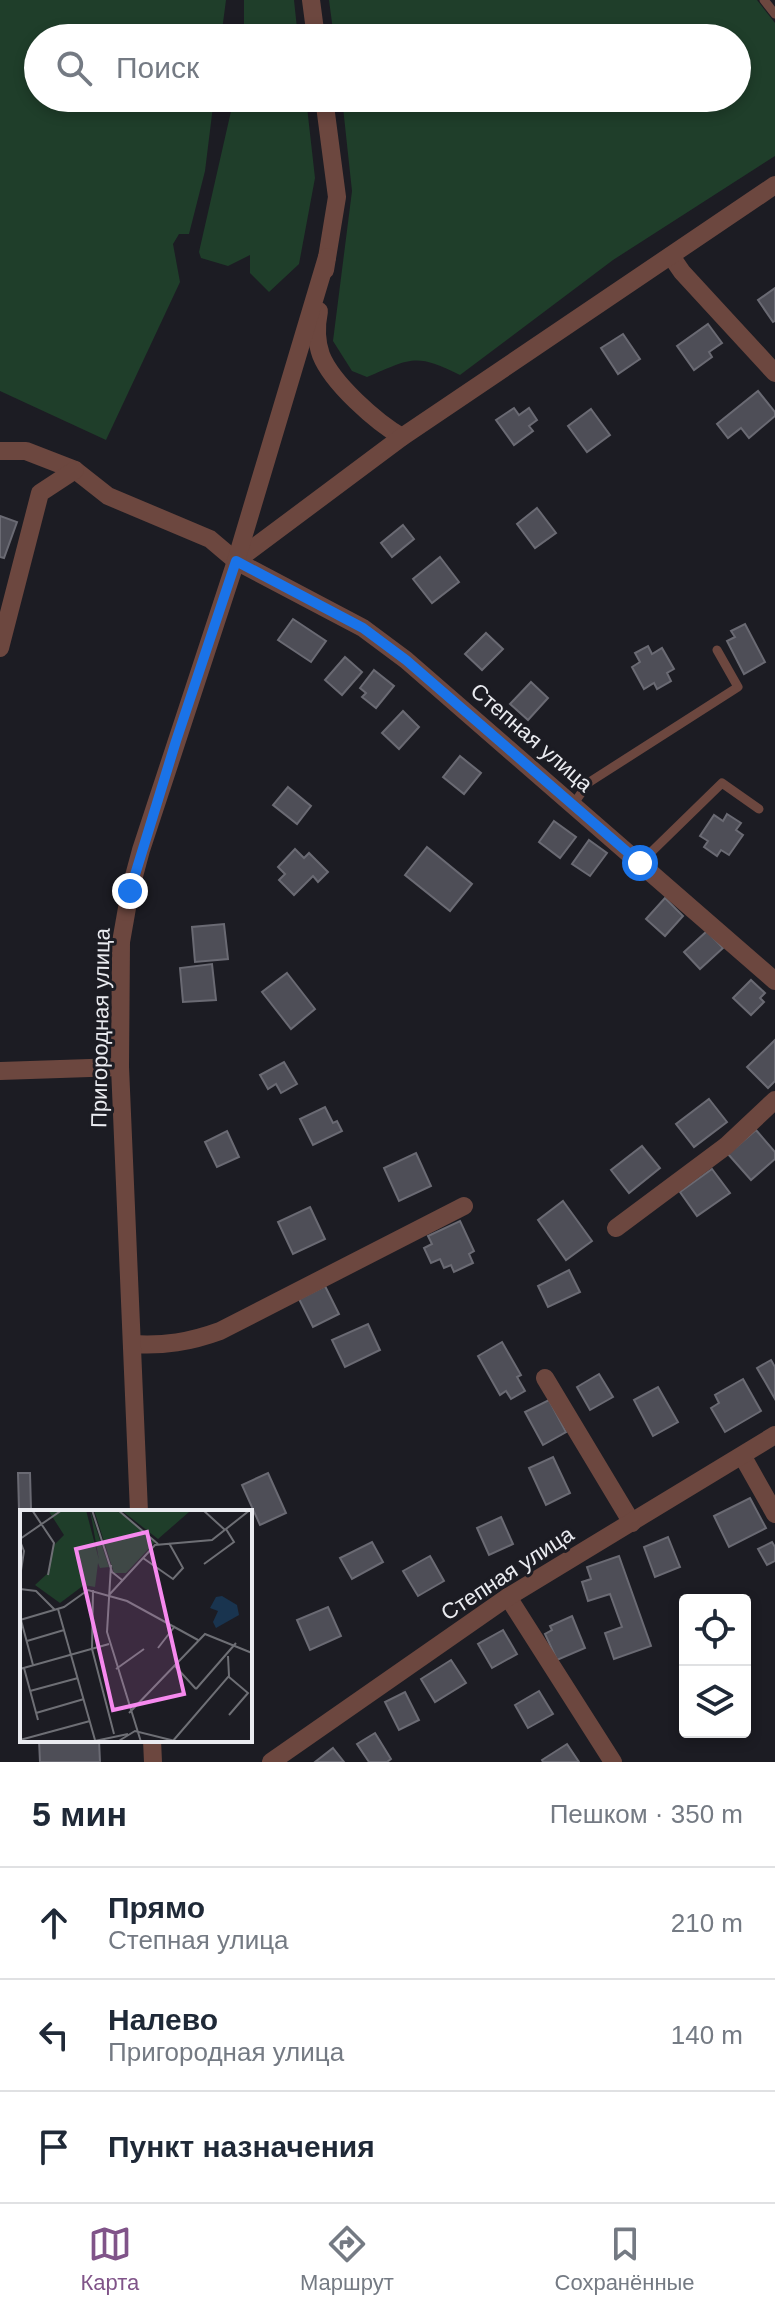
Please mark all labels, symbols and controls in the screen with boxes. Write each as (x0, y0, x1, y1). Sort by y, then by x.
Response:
search box (24, 24, 751, 112)
icon: search (52, 46, 96, 90)
text: Поиск (116, 51, 199, 84)
street label: Степная улица (466, 678, 598, 797)
route start (622, 845, 658, 881)
route end (112, 873, 148, 909)
street label: Пригородная улица (86, 927, 115, 1128)
inset map (20, 1510, 252, 1742)
street label: Степная улица (436, 1521, 579, 1626)
map controls (679, 1594, 751, 1738)
button: locate (679, 1594, 751, 1666)
button: layers (679, 1666, 751, 1738)
text: 5 мин (32, 1795, 127, 1833)
text: Пешком · 350 m (550, 1799, 743, 1829)
text: Прямо (108, 1891, 205, 1924)
icon: ahead (32, 1901, 76, 1945)
text: 210 m (671, 1908, 743, 1938)
text: Степная улица (108, 1925, 289, 1955)
text: Налево (108, 2003, 218, 2036)
icon: left (32, 2013, 76, 2057)
text: 140 m (671, 2020, 743, 2050)
text: Пригородная улица (108, 2037, 344, 2067)
icon: arrive (32, 2125, 76, 2169)
text: Пункт назначения (108, 2130, 375, 2163)
tab: Карта (80, 2222, 139, 2296)
tab: Маршрут (300, 2222, 394, 2296)
tab: Сохранённые (555, 2222, 695, 2296)

